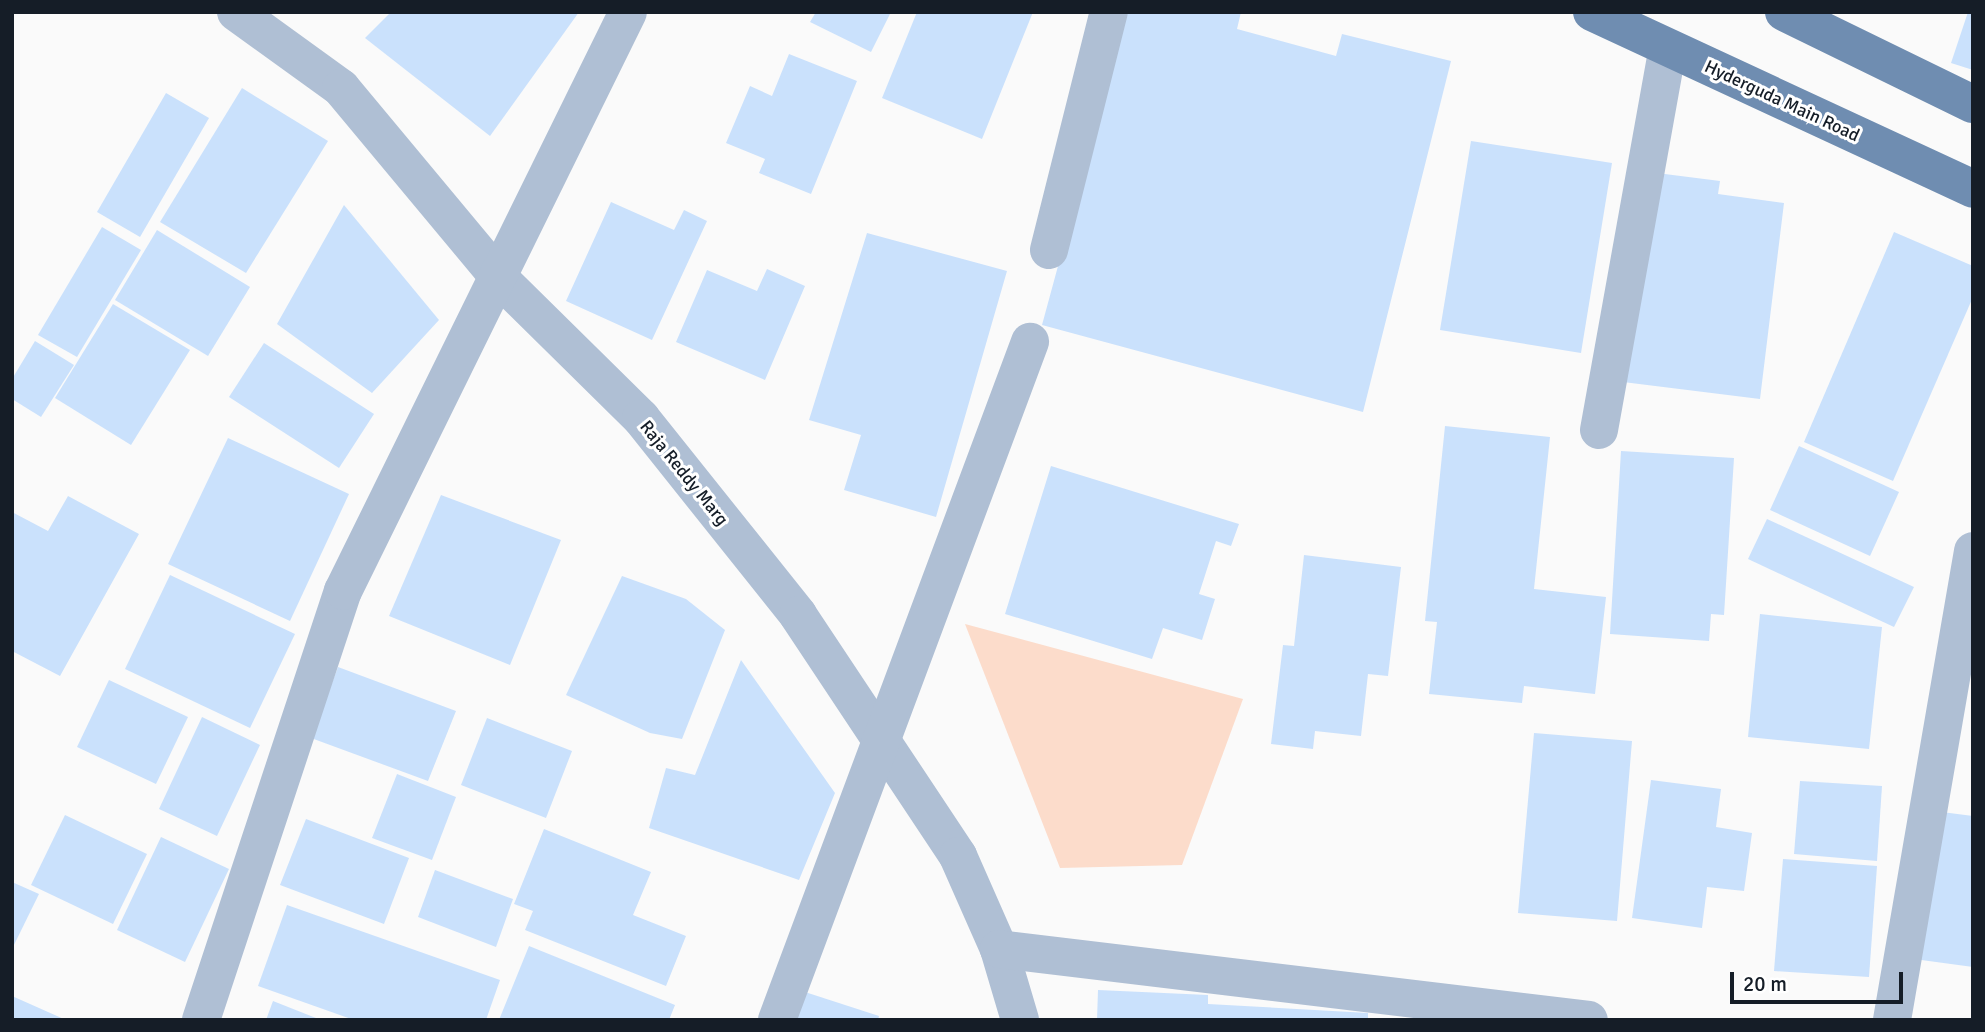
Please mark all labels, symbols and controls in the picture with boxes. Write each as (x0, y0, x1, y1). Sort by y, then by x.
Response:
street label: Hyderguda Main Road (1701, 56, 1863, 146)
street label: Raja Reddy Marg (635, 416, 733, 530)
scale bar (1733, 958, 1906, 1002)
text: 20 m (1743, 971, 1787, 997)

